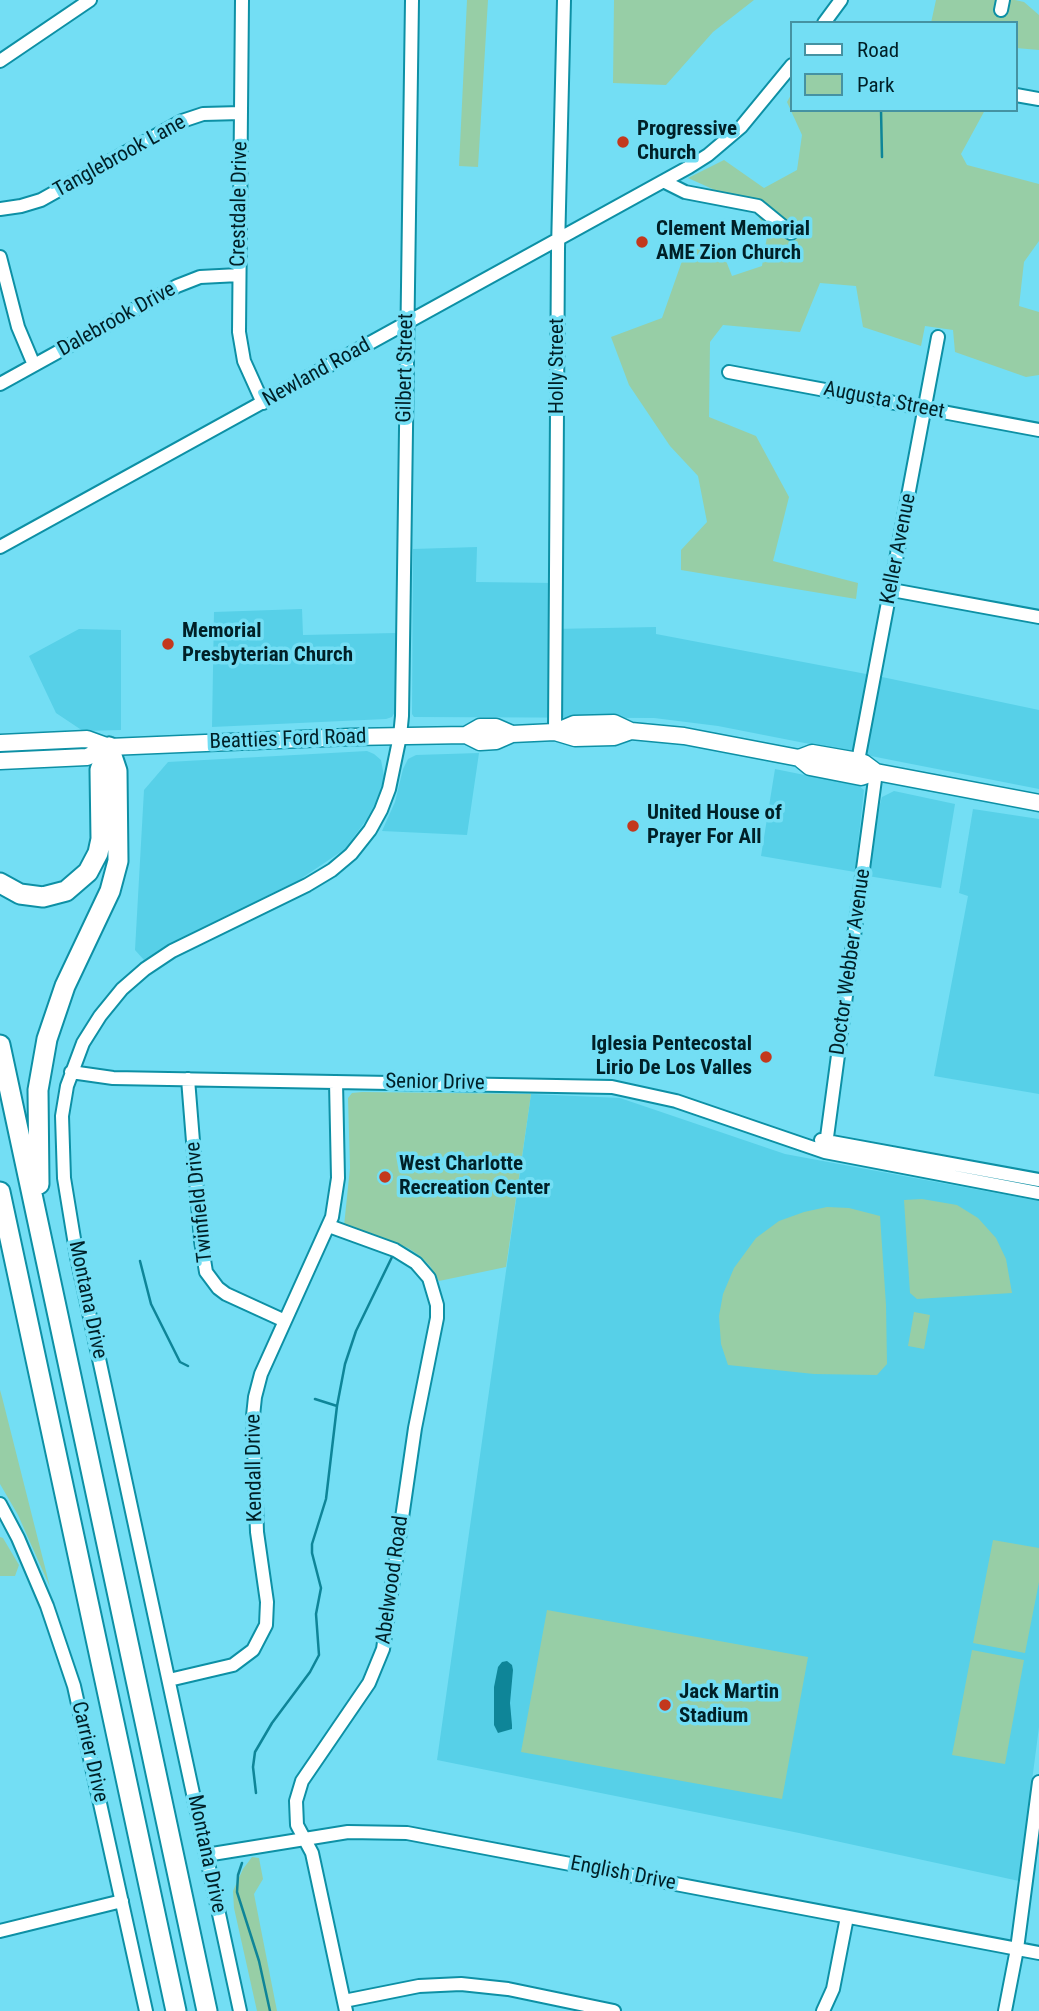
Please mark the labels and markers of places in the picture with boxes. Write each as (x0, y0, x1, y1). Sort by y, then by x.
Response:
place label: Progressive Church (637, 117, 737, 167)
marker: Progressive Church (615, 134, 631, 150)
place label: Clement Memorial AME Zion Church (656, 217, 810, 267)
marker: Clement Memorial AME Zion Church (634, 234, 650, 250)
place label: Memorial Presbyterian Church (182, 619, 353, 669)
marker: Memorial Presbyterian Church (160, 636, 176, 652)
place label: United House of Prayer For All (647, 801, 782, 851)
marker: United House of Prayer For All (625, 818, 641, 834)
place label: Iglesia Pentecostal Lirio De Los Valles (591, 1032, 752, 1082)
marker: Iglesia Pentecostal Lirio De Los Valles (758, 1049, 774, 1065)
place label: West Charlotte Recreation Center (399, 1152, 550, 1202)
marker: West Charlotte Recreation Center (377, 1169, 393, 1185)
place label: Jack Martin Stadium (679, 1680, 779, 1730)
marker: Jack Martin Stadium (657, 1697, 673, 1713)

